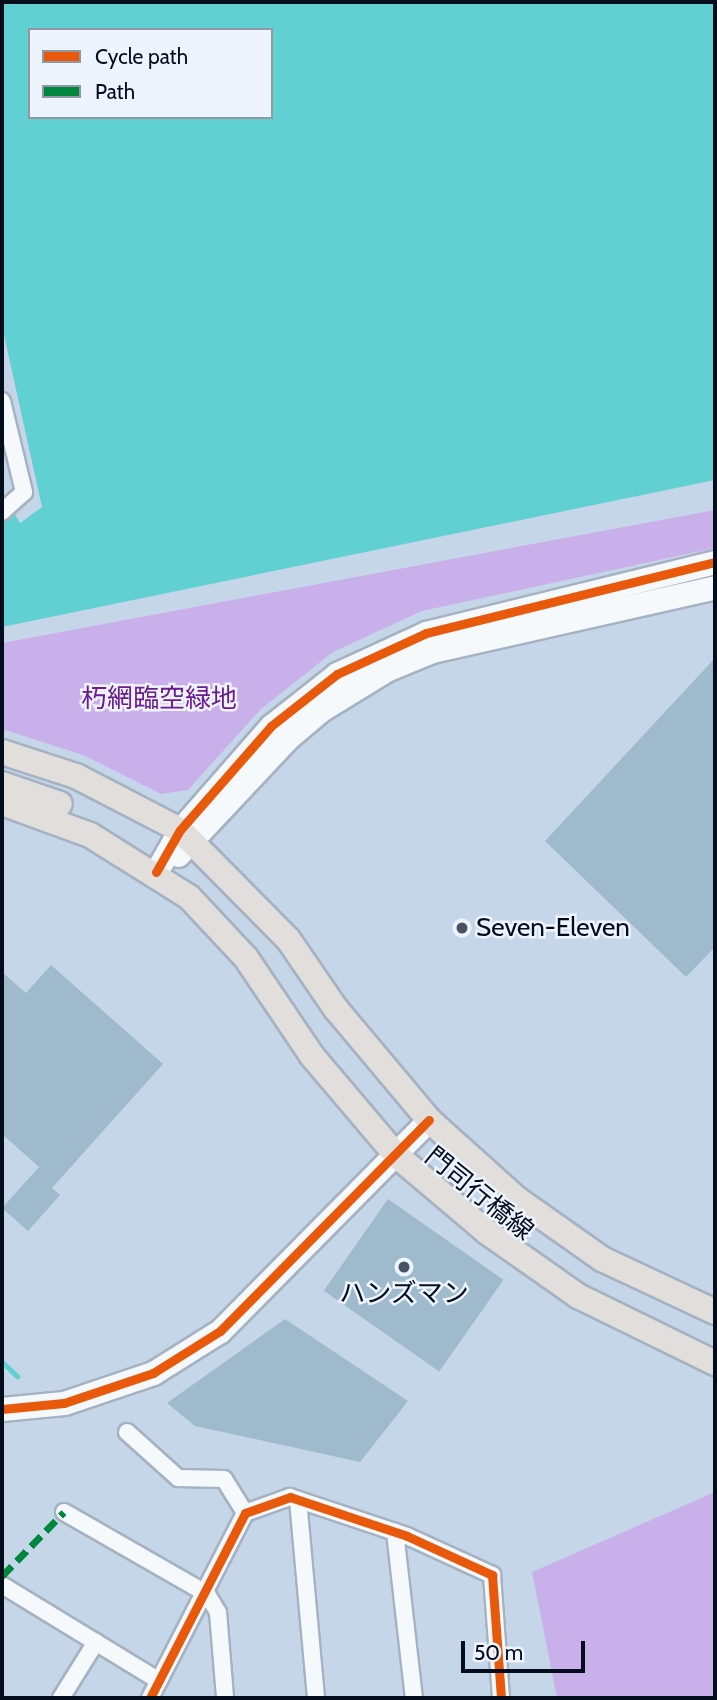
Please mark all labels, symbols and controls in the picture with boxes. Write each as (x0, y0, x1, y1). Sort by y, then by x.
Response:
legend (28, 28, 273, 119)
text: Cycle path (95, 44, 188, 69)
text: Path (95, 79, 135, 104)
park label: 朽網臨空緑地 (81, 683, 237, 715)
place label: Seven-Eleven (476, 912, 630, 944)
marker: Seven-Eleven (454, 920, 470, 936)
street label: 門司行橋線 (419, 1141, 539, 1247)
marker: ハンズマン (396, 1259, 412, 1275)
place label: ハンズマン (339, 1278, 469, 1310)
scale bar (465, 1626, 589, 1670)
text: 50 m (474, 1640, 523, 1665)

